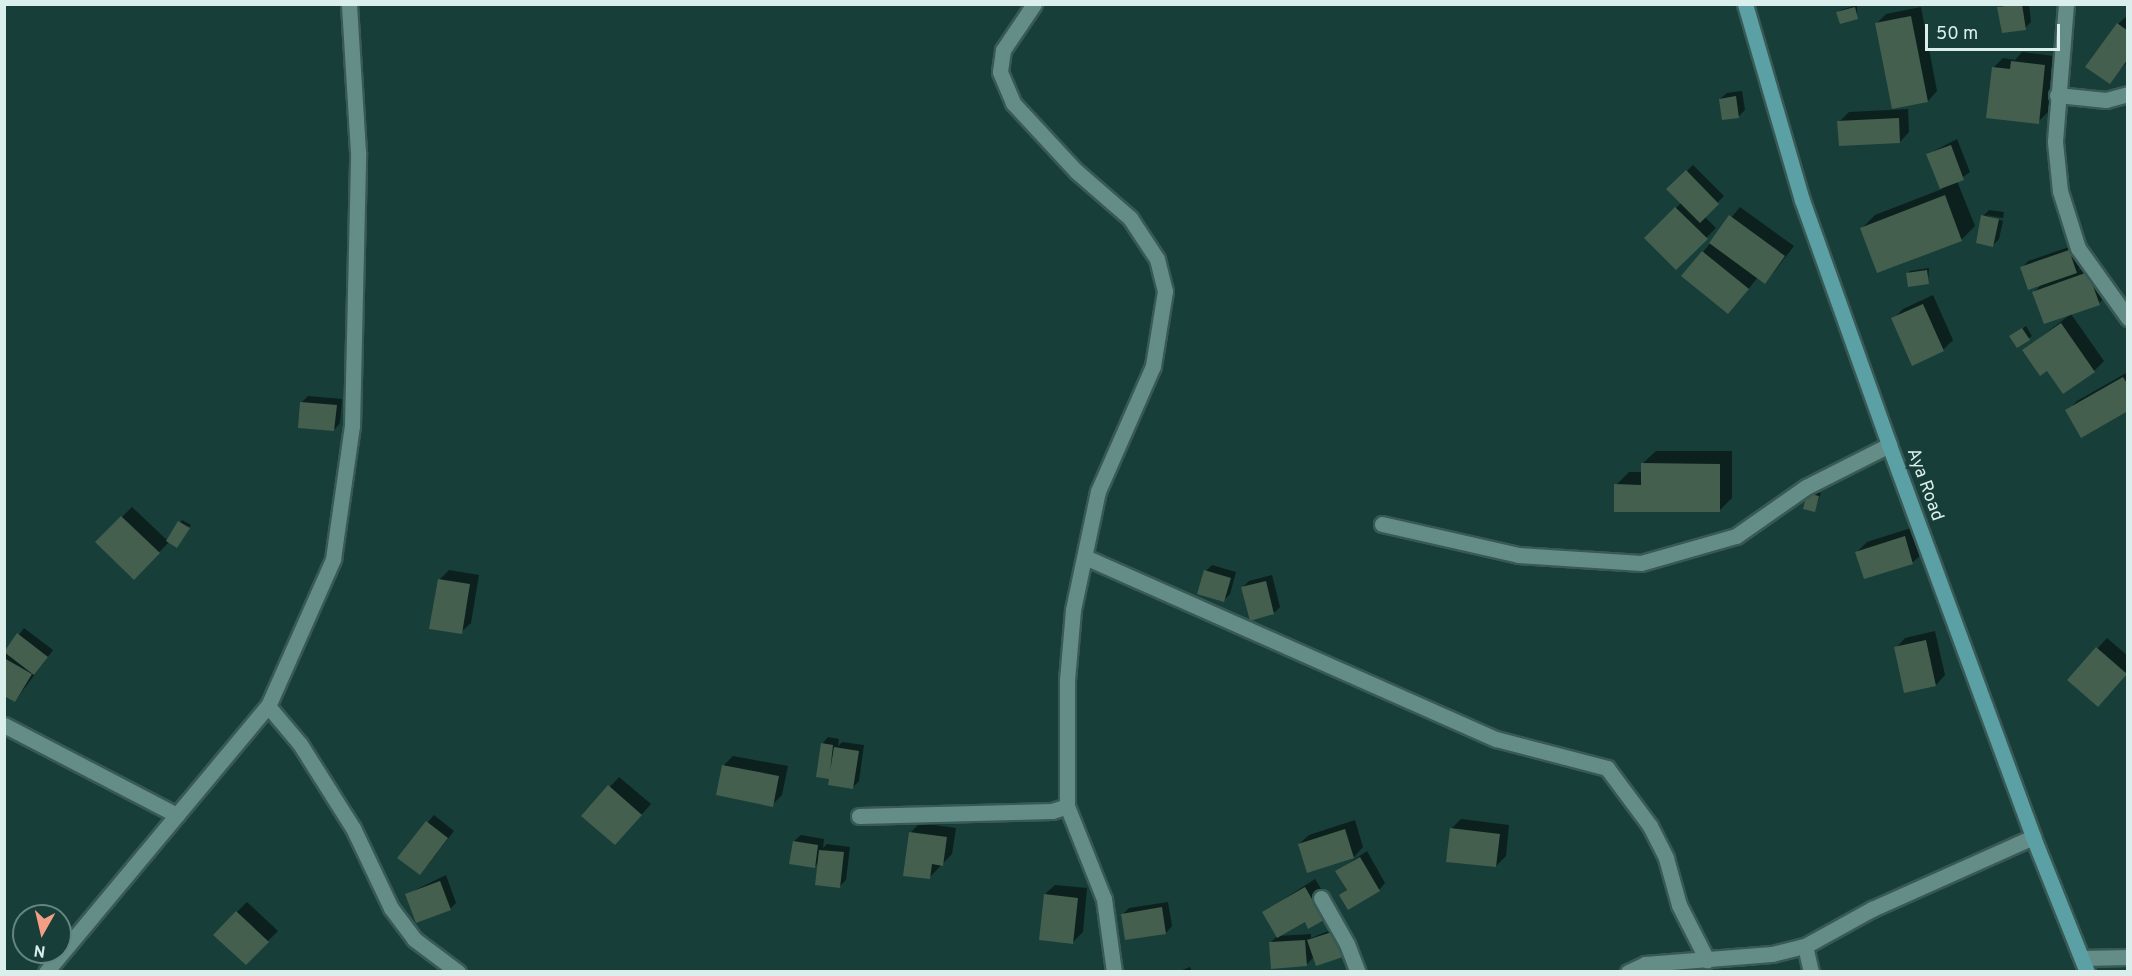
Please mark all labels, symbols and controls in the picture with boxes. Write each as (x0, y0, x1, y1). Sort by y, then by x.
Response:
scale bar (1928, 12, 2063, 50)
text: 50 m (1936, 23, 1978, 46)
street label: Aya Road (1901, 446, 1947, 524)
north arrow (12, 904, 72, 964)
text: N (33, 939, 47, 961)

